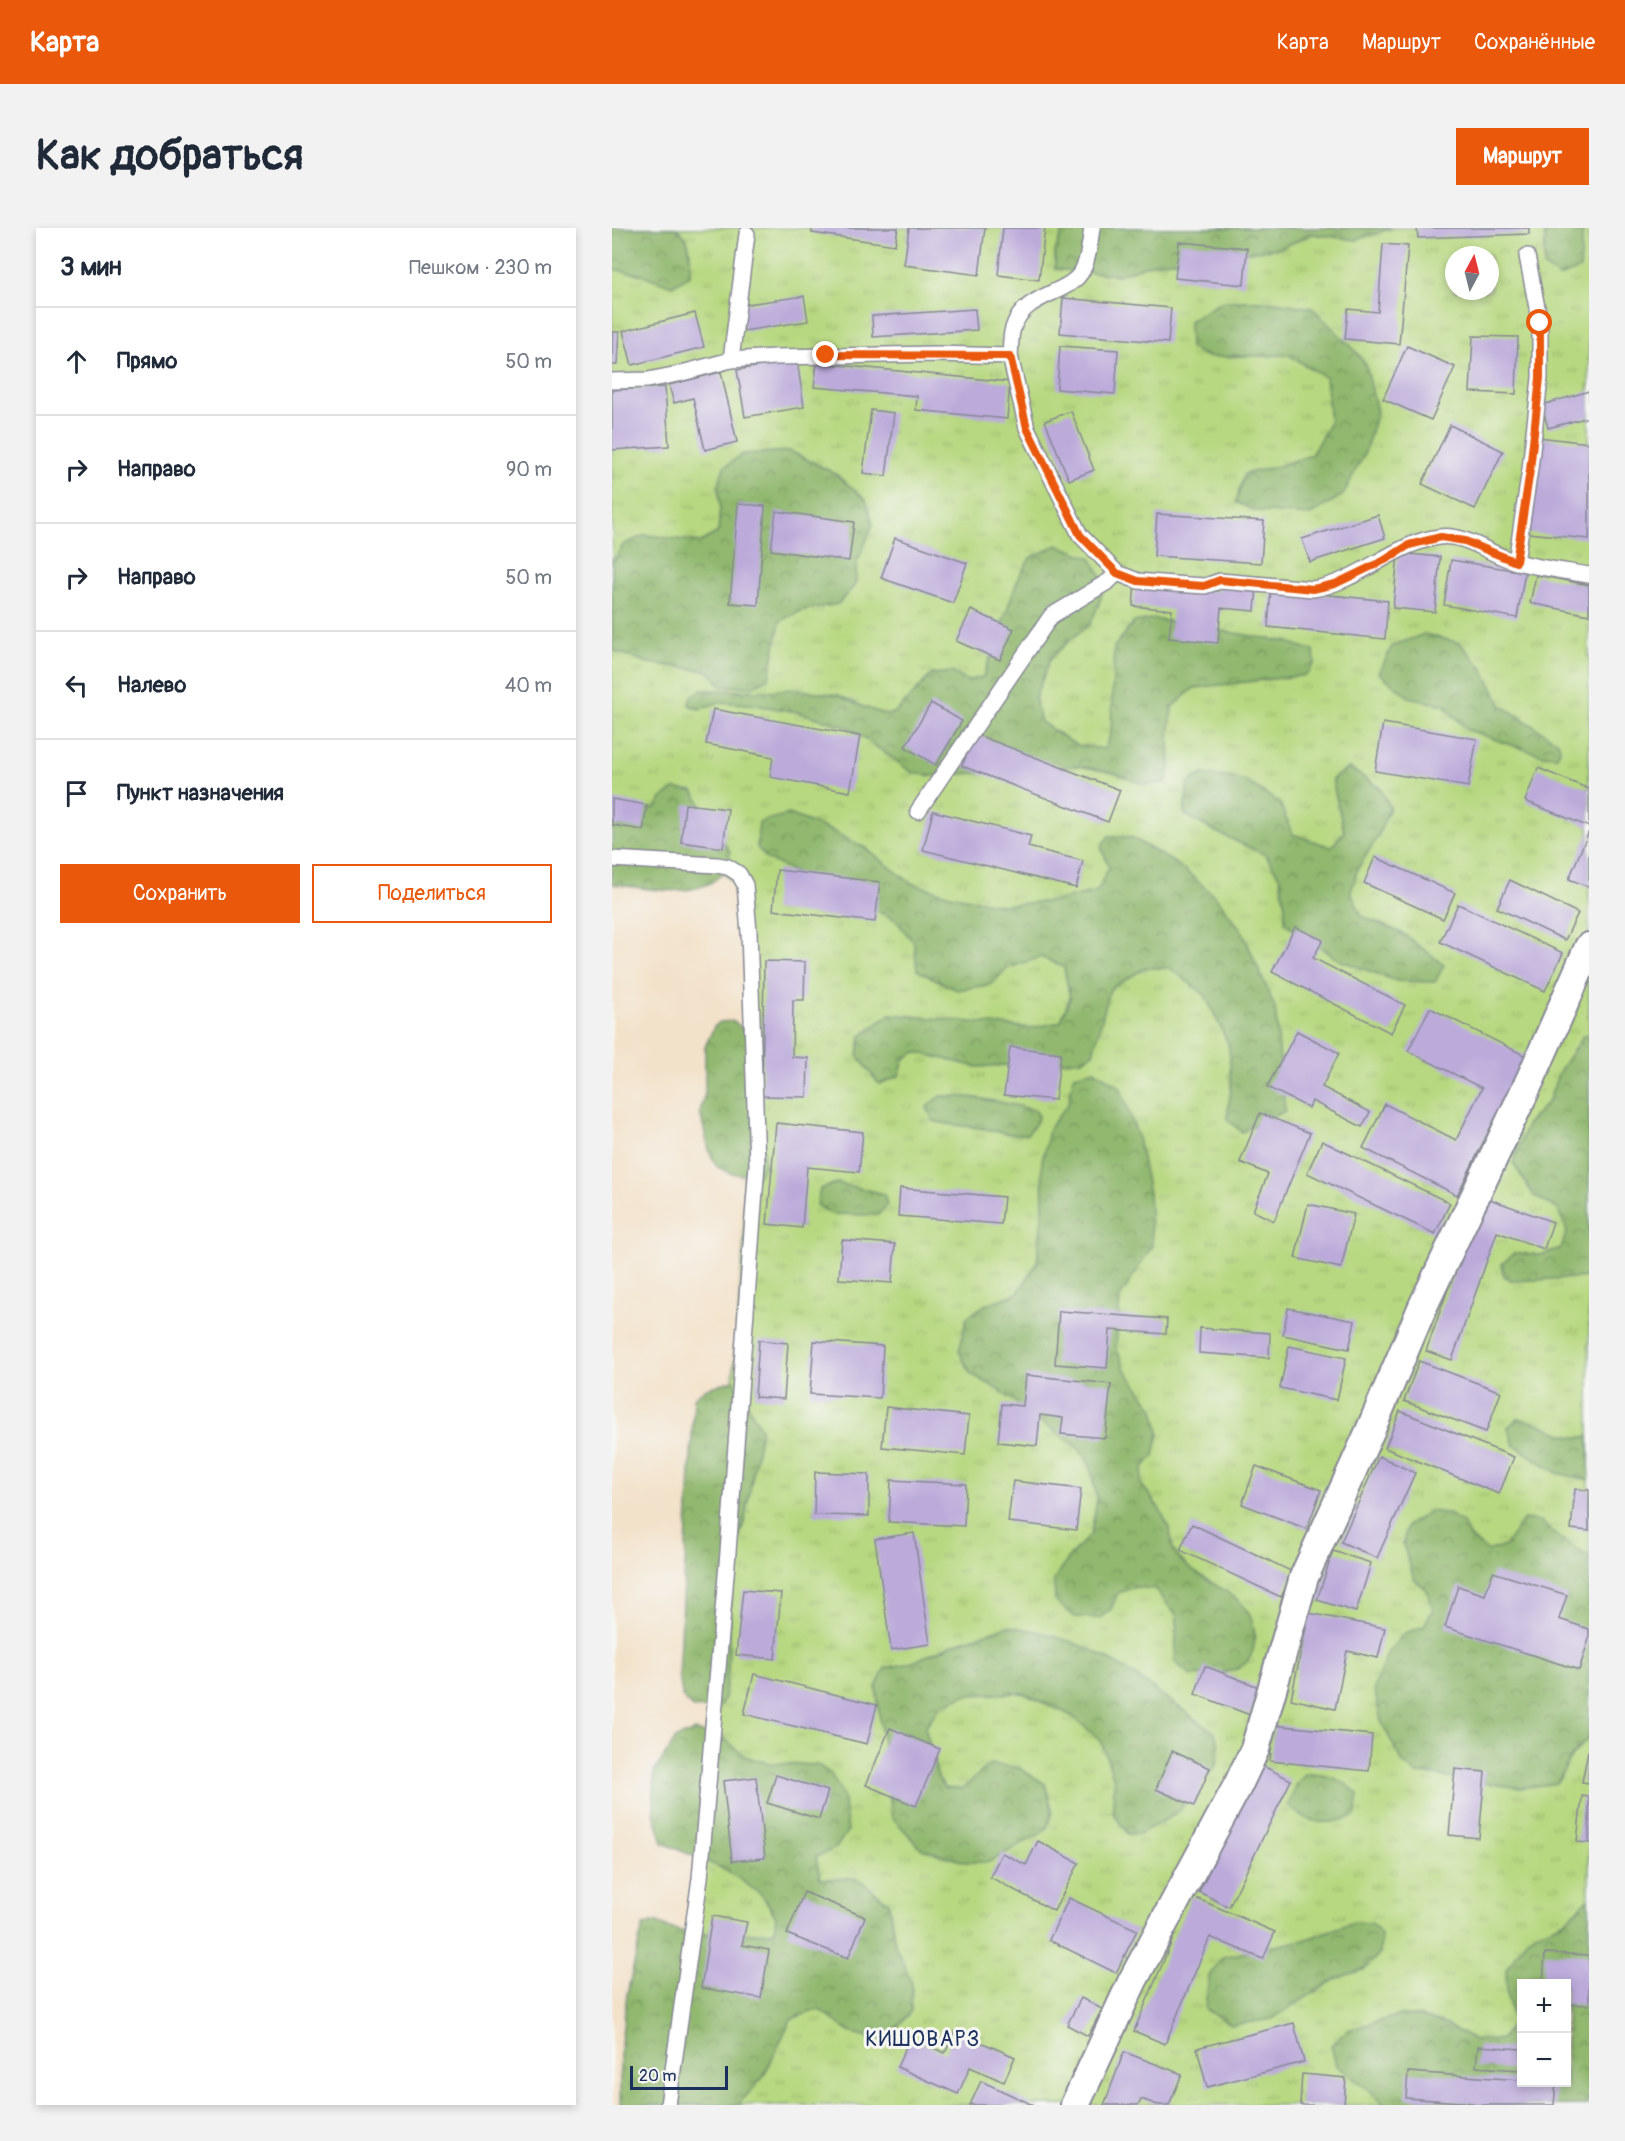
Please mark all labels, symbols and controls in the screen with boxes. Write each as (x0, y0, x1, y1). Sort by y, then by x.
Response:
text: Карта (30, 25, 99, 60)
text: Карта (1277, 29, 1329, 56)
text: Маршрут (1362, 29, 1441, 56)
text: Сохранённые (1474, 29, 1595, 56)
button: Маршрут (1456, 128, 1589, 185)
text: Как добраться (36, 130, 303, 182)
north arrow (1445, 246, 1499, 300)
text: 3 мин (60, 251, 122, 283)
text: Пешком · 230 m (409, 255, 552, 280)
route start (1526, 309, 1552, 335)
route end (812, 341, 838, 367)
icon: ahead (60, 345, 93, 378)
text: Прямо (117, 347, 177, 375)
text: 50 m (505, 349, 552, 374)
icon: right (60, 453, 93, 486)
text: Направо (117, 455, 196, 483)
text: 90 m (506, 457, 552, 482)
icon: right (60, 561, 93, 594)
text: Направо (117, 563, 196, 591)
text: 50 m (505, 565, 552, 590)
icon: left (60, 669, 93, 702)
text: Налево (117, 671, 186, 699)
text: 40 m (505, 673, 552, 698)
icon: arrive (60, 777, 93, 810)
text: Пункт назначения (117, 779, 284, 807)
button: Сохранить (60, 864, 300, 923)
button: Поделиться (312, 864, 552, 923)
map controls (1517, 1979, 1571, 2087)
button: + (1517, 1979, 1571, 2033)
district label: КИШОВАРЗ (865, 2026, 981, 2053)
button: − (1517, 2033, 1571, 2087)
scale bar (630, 2063, 728, 2090)
text: 20 m (639, 2066, 677, 2086)

